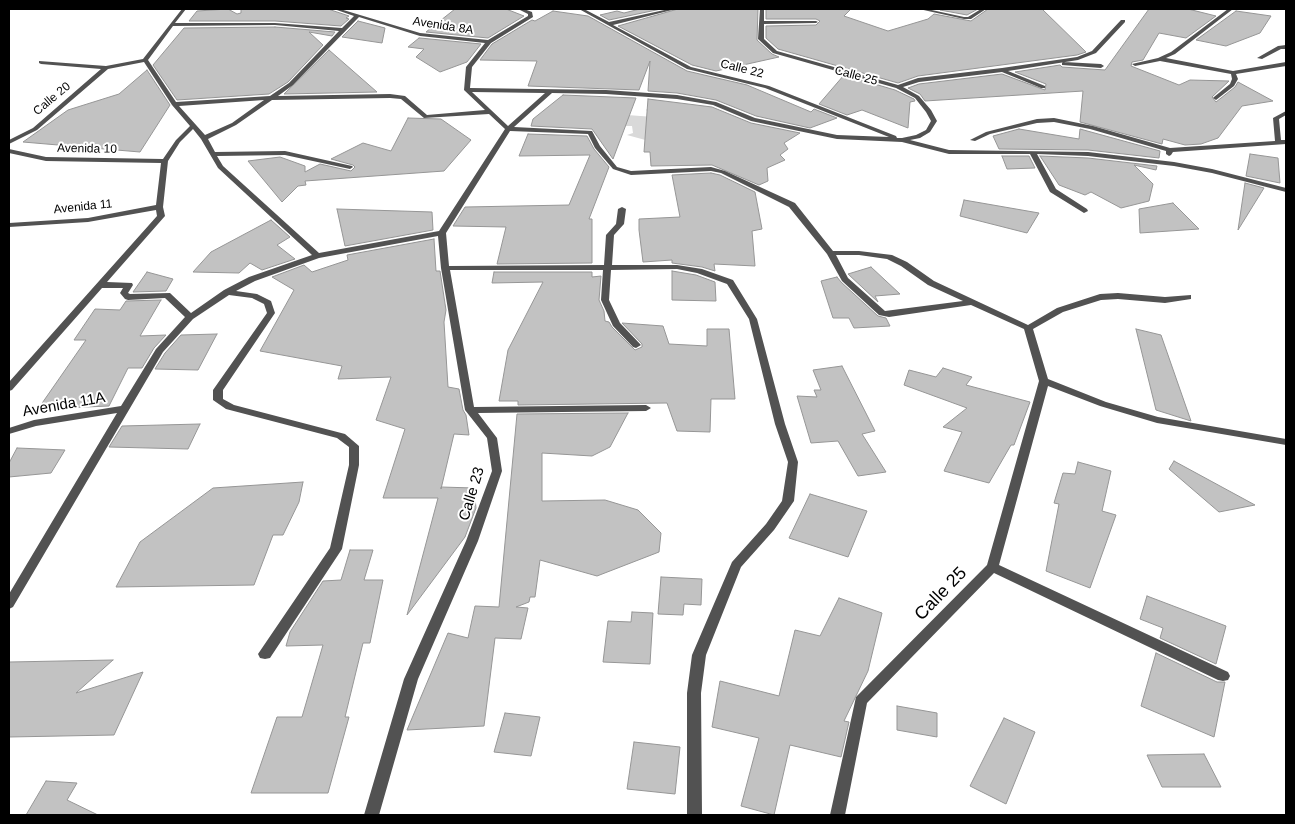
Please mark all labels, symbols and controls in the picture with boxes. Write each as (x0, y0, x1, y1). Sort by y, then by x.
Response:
street label: Avenida 8A (412, 14, 474, 38)
street label: Calle 22 (719, 57, 765, 81)
street label: Calle 25 (833, 63, 879, 89)
street label: Calle 20 (31, 79, 73, 119)
street label: Avenida 10 (57, 141, 117, 157)
street label: Avenida 11 (53, 197, 113, 217)
street label: Avenida 11A (21, 389, 107, 421)
street label: Calle 23 (455, 465, 489, 523)
street label: Calle 25 (910, 563, 972, 625)

